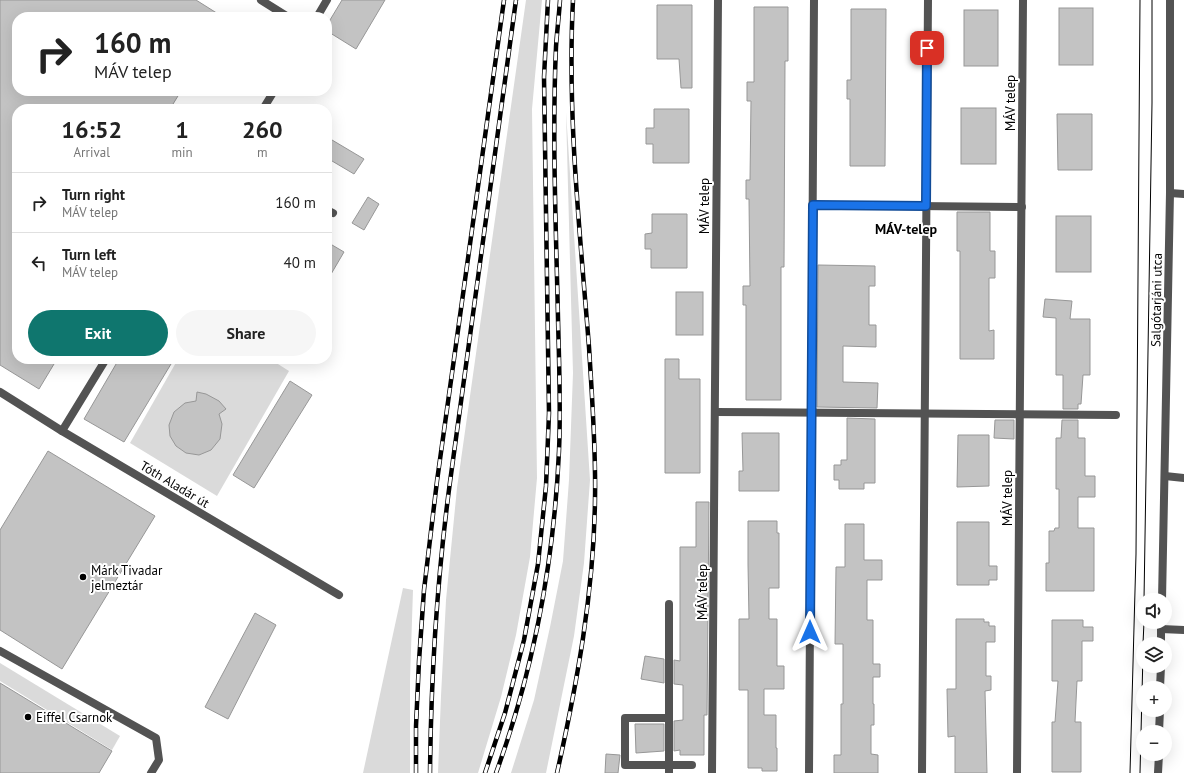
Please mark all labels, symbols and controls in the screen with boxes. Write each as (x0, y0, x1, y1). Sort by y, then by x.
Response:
text: 160 m (94, 24, 171, 61)
icon: right (28, 28, 80, 80)
pin (910, 31, 944, 65)
icon: arrive (916, 37, 938, 59)
text: MÁV telep (94, 60, 172, 83)
street label: MÁV telep (1002, 75, 1019, 131)
text: 16:52 (61, 114, 122, 145)
text: 1 (175, 114, 189, 145)
text: 260 (242, 114, 283, 145)
text: Arrival (74, 144, 110, 161)
text: min (171, 144, 193, 161)
text: m (257, 144, 268, 161)
street label: MÁV telep (696, 178, 713, 234)
text: Turn right (62, 185, 125, 204)
icon: right (28, 192, 50, 214)
text: 160 m (275, 193, 316, 212)
text: MÁV telep (62, 204, 118, 221)
district label: MÁV-telep (875, 220, 938, 238)
text: Turn left (62, 245, 116, 264)
icon: left (28, 252, 50, 274)
text: 40 m (283, 253, 316, 272)
street label: Salgótarjáni utca (1147, 253, 1166, 347)
text: MÁV telep (62, 264, 118, 281)
button: Exit (28, 310, 168, 356)
button: Share (176, 310, 316, 356)
street label: Tóth Aladár út (137, 457, 213, 512)
street label: MÁV telep (999, 470, 1016, 526)
place label: Márk Tivadar jelmeztár (91, 562, 163, 594)
street label: MÁV telep (694, 564, 711, 620)
marker: Márk Tivadar jelmeztár (78, 572, 88, 582)
map controls (1136, 593, 1172, 761)
button: sound (1136, 593, 1172, 629)
position arrow (789, 611, 831, 653)
button: layers (1136, 637, 1172, 673)
button: + (1136, 681, 1172, 717)
place label: Eiffel Csarnok (36, 709, 113, 726)
marker: Eiffel Csarnok (23, 712, 33, 722)
button: − (1136, 725, 1172, 761)

